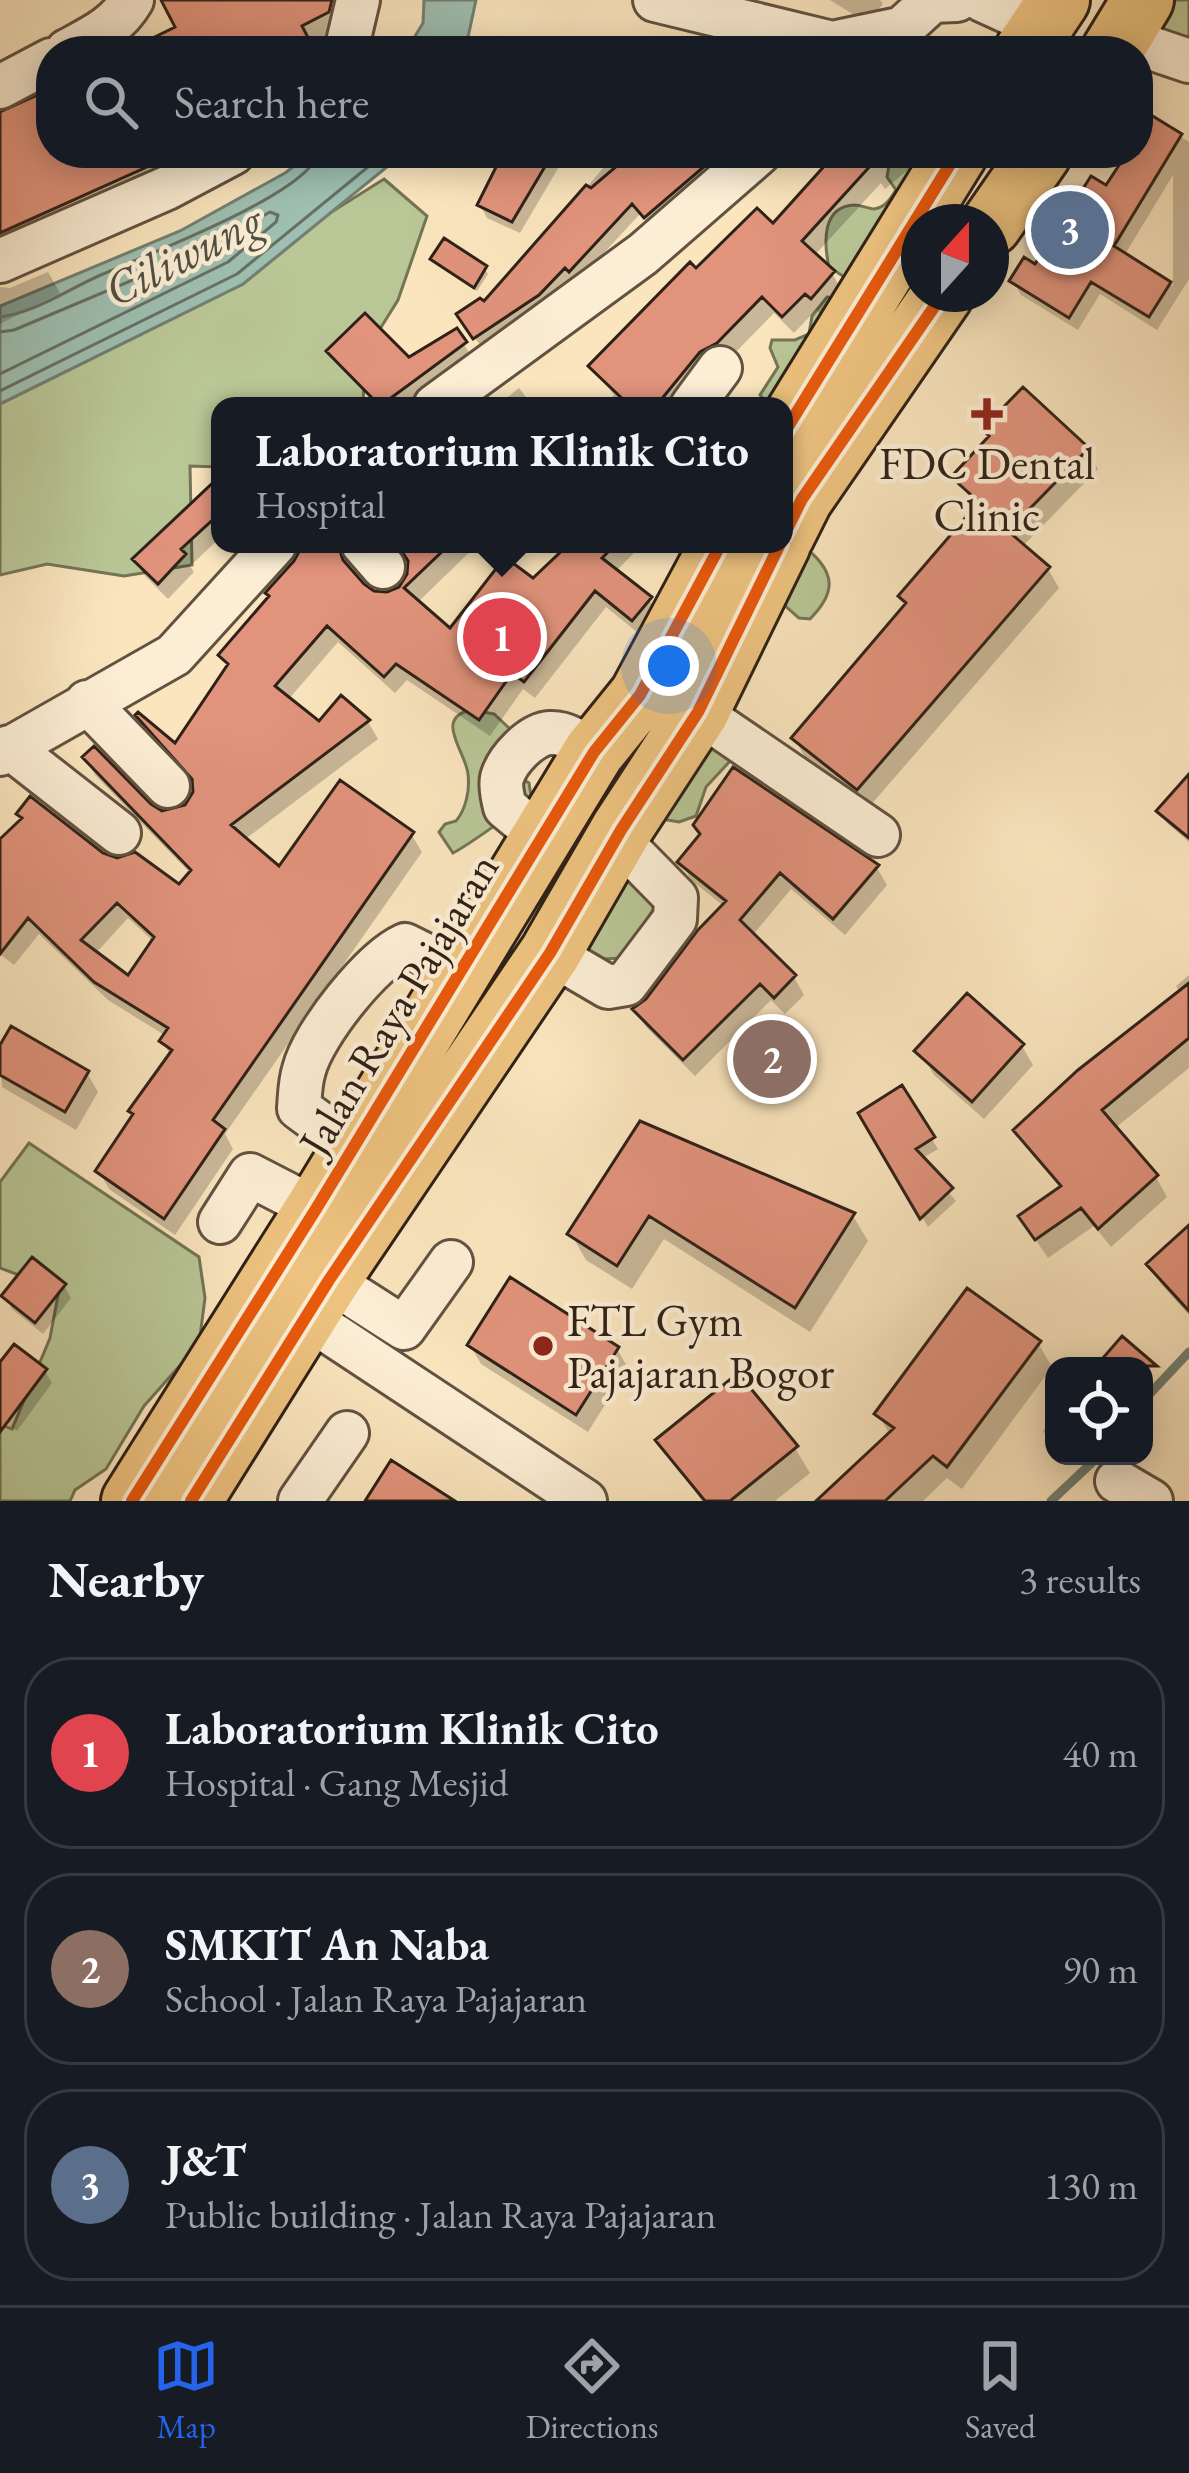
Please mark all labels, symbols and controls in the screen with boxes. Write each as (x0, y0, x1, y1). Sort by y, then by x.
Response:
search box (36, 36, 1153, 168)
icon: search (78, 69, 144, 135)
text: Search here (174, 73, 369, 131)
pin: 3 (1031, 185, 1109, 275)
water label: Ciliwung (93, 187, 275, 320)
north arrow (901, 204, 1009, 312)
popup (211, 397, 793, 553)
marker: FDC Dental Clinic (971, 398, 1003, 430)
text: Laboratorium Klinik Cito (255, 421, 749, 479)
place label: FDC Dental Clinic (879, 434, 1095, 544)
text: Hospital (255, 479, 386, 530)
pin: 1 (463, 592, 541, 682)
your location (639, 636, 699, 696)
street label: Jalan Raya Pajajaran (283, 842, 511, 1169)
pin: 2 (733, 1014, 811, 1104)
place label: FTL Gym Pajajaran Bogor (567, 1291, 834, 1401)
marker: FTL Gym Pajajaran Bogor (530, 1333, 556, 1359)
map controls (1045, 1357, 1153, 1465)
button: locate (1045, 1357, 1153, 1465)
text: Nearby (48, 1546, 204, 1612)
text: 3 results (1019, 1554, 1141, 1605)
text: Laboratorium Klinik Cito (165, 1699, 659, 1757)
text: 1 (80, 1728, 100, 1779)
text: 40 m (1062, 1728, 1138, 1779)
text: Hospital · Gang Mesjid (165, 1757, 508, 1808)
text: SMKIT An Naba (165, 1915, 489, 1973)
text: 2 (80, 1944, 100, 1995)
text: 90 m (1062, 1944, 1138, 1995)
text: School · Jalan Raya Pajajaran (165, 1973, 587, 2024)
text: J&T (165, 2131, 246, 2189)
text: 3 (80, 2160, 100, 2211)
text: 130 m (1044, 2160, 1138, 2211)
text: Public building · Jalan Raya Pajajaran (165, 2189, 716, 2240)
tab: Map (153, 2333, 219, 2448)
tab: Directions (526, 2333, 659, 2448)
tab: Saved (965, 2333, 1036, 2448)

